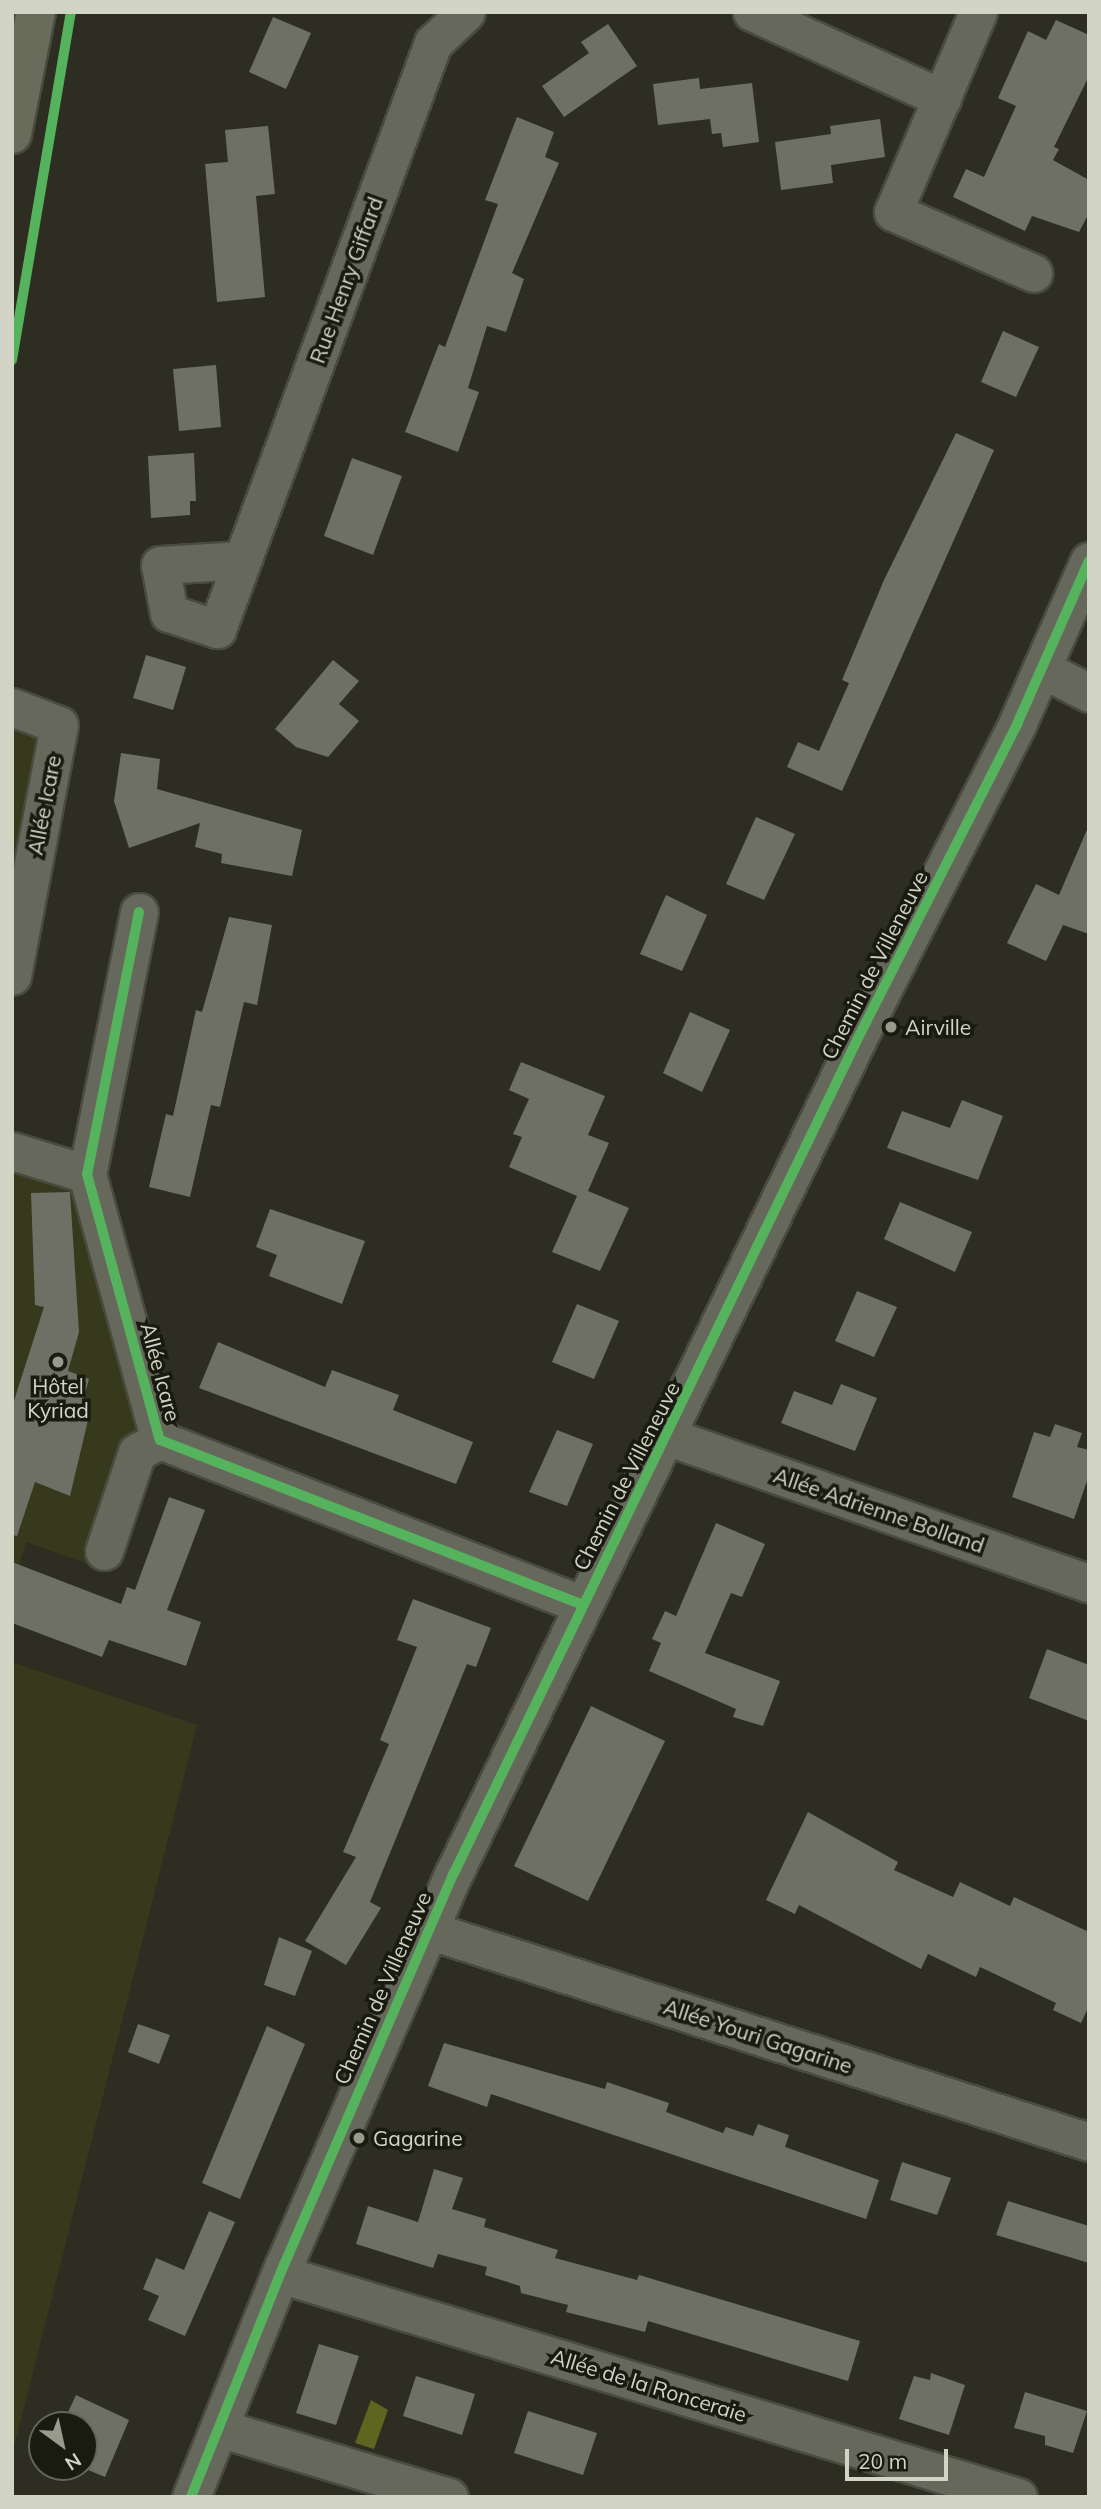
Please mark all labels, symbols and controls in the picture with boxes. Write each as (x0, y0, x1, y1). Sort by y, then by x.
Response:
street label: Rue Henry Giffard (304, 193, 388, 367)
street label: Allée Icare (22, 753, 66, 857)
street label: Chemin de Villeneuve (816, 867, 932, 1063)
place label: Airville (905, 1014, 971, 1040)
marker: Airville (883, 1019, 899, 1035)
street label: Allée Icare (136, 1320, 186, 1424)
marker: Hôtel Kyriad (50, 1354, 66, 1370)
place label: Hôtel Kyriad (27, 1373, 89, 1423)
street label: Chemin de Villeneuve (568, 1378, 684, 1574)
street label: Allée Adrienne Bolland (770, 1462, 988, 1558)
street label: Chemin de Villeneuve (328, 1888, 436, 2088)
street label: Allée Youri Gagarine (661, 1994, 855, 2078)
place label: Gagarine (373, 2125, 463, 2151)
marker: Gagarine (351, 2130, 367, 2146)
street label: Allée de la Ronceraie (548, 2343, 750, 2427)
north arrow (28, 2411, 98, 2481)
scale bar (849, 2436, 952, 2480)
text: N (61, 2448, 86, 2476)
text: 20 m (858, 2448, 907, 2474)

